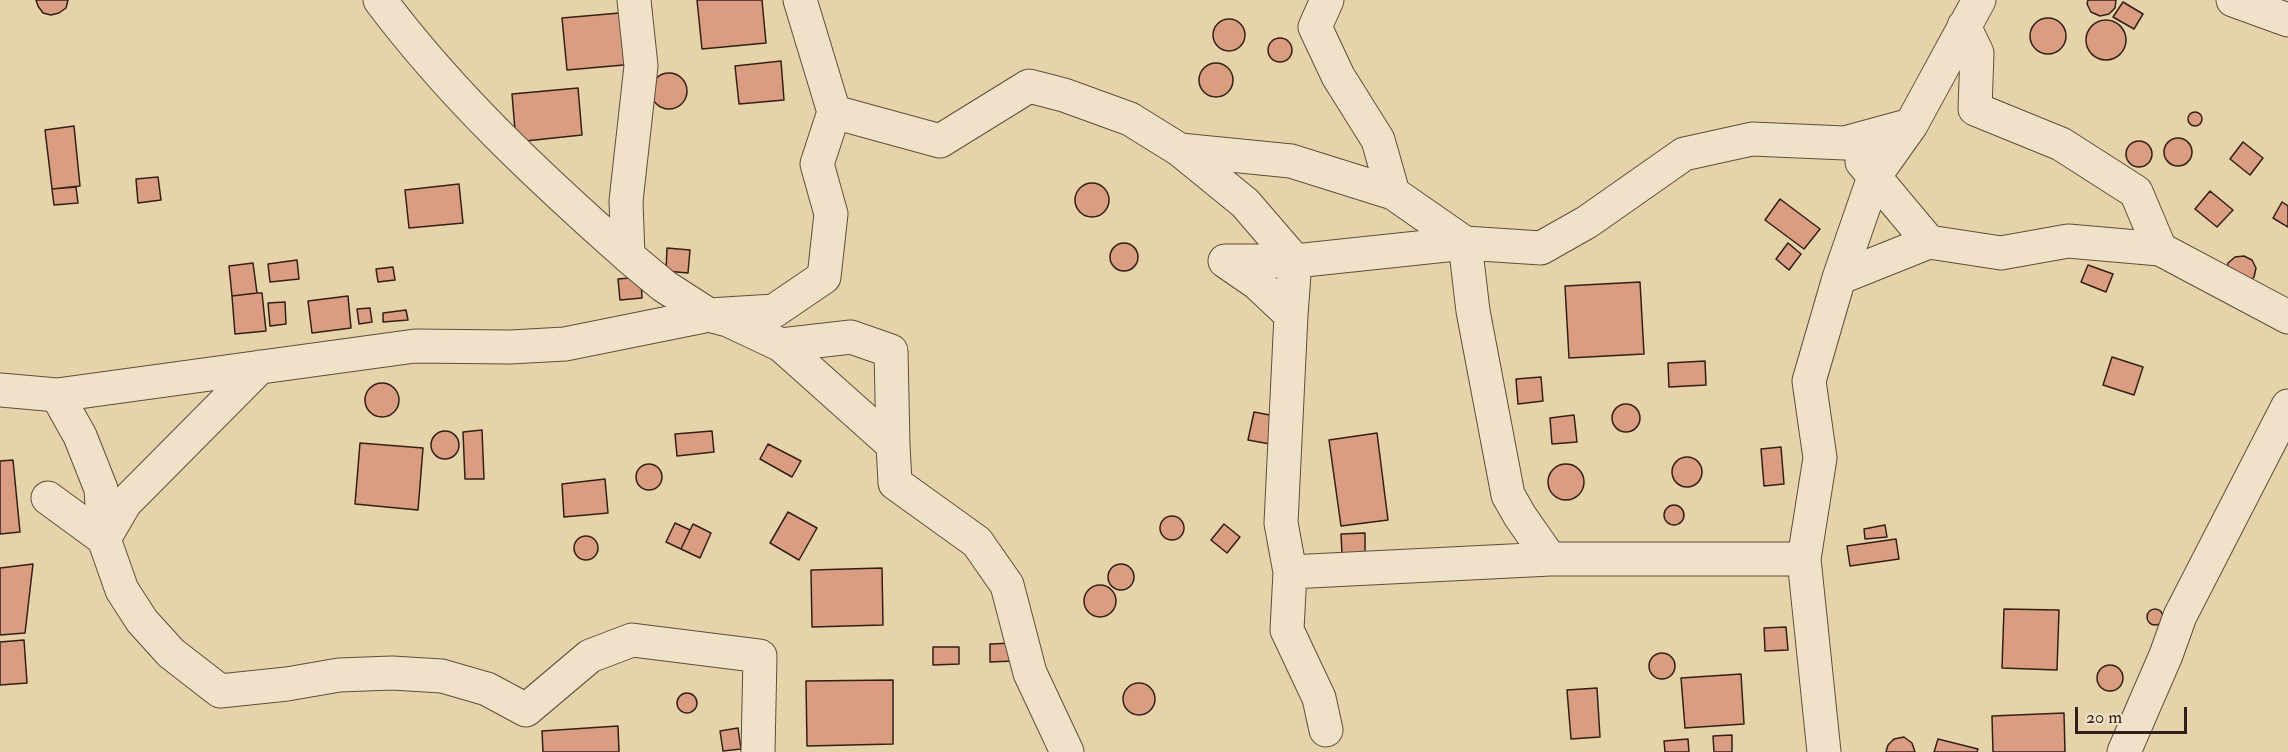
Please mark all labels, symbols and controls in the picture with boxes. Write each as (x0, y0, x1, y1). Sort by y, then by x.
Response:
scale bar (2078, 695, 2190, 733)
text: 20 m (2086, 706, 2122, 729)

